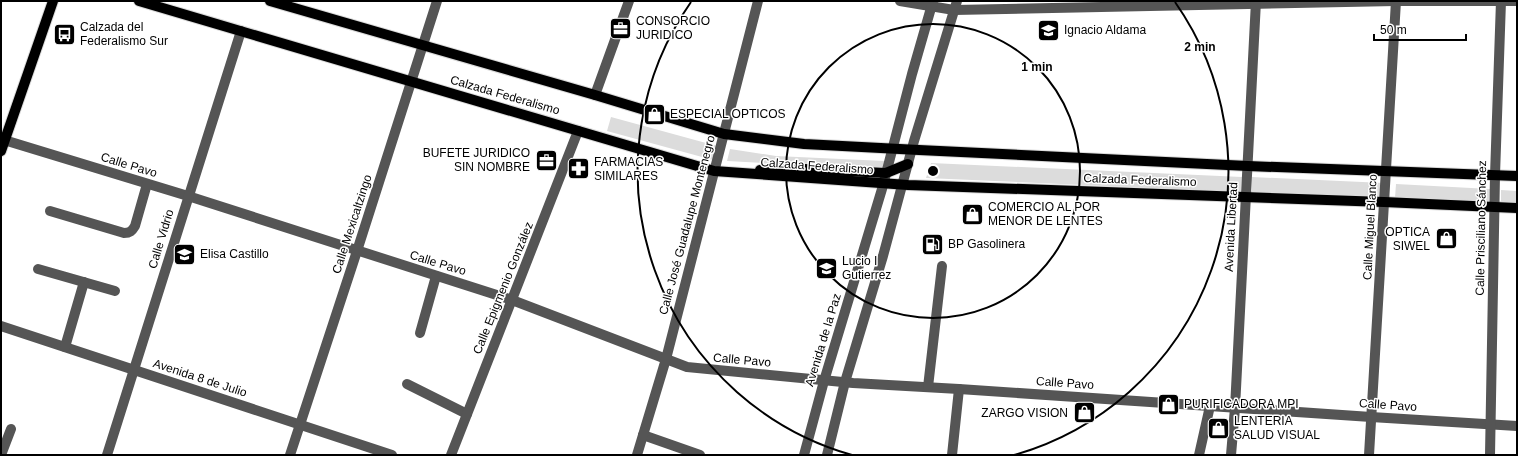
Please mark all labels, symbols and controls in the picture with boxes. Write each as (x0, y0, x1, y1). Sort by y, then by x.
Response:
place label: CONSORCIO JURIDICO (636, 14, 710, 42)
office icon: CONSORCIO JURIDICO (607, 15, 633, 41)
scale bar (1374, 16, 1466, 42)
school or university icon: Ignacio Aldama (1035, 17, 1061, 43)
place label: Calzada del Federalismo Sur (80, 20, 168, 48)
bus stop icon: Calzada del Federalismo Sur (51, 21, 77, 47)
place label: Ignacio Aldama (1064, 23, 1146, 37)
text: 50 m (1380, 23, 1407, 37)
text: 2 min (1184, 40, 1216, 54)
text: 1 min (1021, 60, 1053, 74)
street label: Calzada Federalismo (449, 73, 562, 117)
shop icon: ESPECIAL OPTICOS (642, 101, 668, 127)
place label: ESPECIAL OPTICOS (670, 107, 786, 121)
street label: Calle José Guadalupe Montenegro (656, 133, 718, 316)
place label: BUFETE JURIDICO SIN NOMBRE (423, 146, 530, 174)
office icon: BUFETE JURIDICO SIN NOMBRE (533, 147, 559, 173)
street label: Calle Pavo (99, 150, 159, 180)
place label: FARMACIAS SIMILARES (594, 155, 663, 183)
street label: Calzada Federalismo (760, 155, 874, 177)
pharmacy icon: FARMACIAS SIMILARES (565, 156, 591, 182)
street label: Calle Prisciliano Sánchez (1473, 160, 1489, 296)
centre of rings (926, 164, 940, 178)
street label: Calzada Federalismo (1083, 171, 1197, 189)
street label: Calle Mexicaltzingo (329, 172, 375, 275)
street label: Calle Miguel Blanco (1360, 173, 1380, 280)
street label: Avenida Libertad (1222, 182, 1240, 272)
place label: COMERCIO AL POR MENOR DE LENTES (988, 200, 1103, 228)
shop icon: COMERCIO AL POR MENOR DE LENTES (959, 201, 985, 227)
street label: Calle Vidrio (145, 207, 177, 270)
street label: Calle Epigmenio González (470, 220, 536, 356)
place label: OPTICA SIWEL (1385, 225, 1430, 253)
shop icon: OPTICA SIWEL (1433, 226, 1459, 252)
fuel station icon: BP Gasolinera (919, 231, 945, 257)
place label: BP Gasolinera (948, 237, 1025, 251)
school or university icon: Elisa Castillo (171, 241, 197, 267)
place label: Elisa Castillo (200, 247, 269, 261)
street label: Calle Pavo (408, 248, 468, 278)
place label: Lucio I Gutierrez (842, 254, 891, 282)
school or university icon: Lucio I Gutierrez (813, 255, 839, 281)
street label: Avenida de la Paz (802, 292, 844, 388)
street label: Calle Pavo (712, 350, 772, 370)
street label: Avenida 8 de Julio (151, 356, 249, 400)
street label: Calle Pavo (1036, 374, 1095, 392)
shop icon: PURIFICADORA MPI (1155, 391, 1181, 417)
street label: Calle Pavo (1359, 396, 1418, 414)
place label: PURIFICADORA MPI (1184, 397, 1299, 411)
shop icon: ZARGO VISION (1071, 400, 1097, 426)
place label: ZARGO VISION (981, 406, 1068, 420)
place label: LENTERIA SALUD VISUAL (1234, 414, 1320, 442)
shop icon: LENTERIA SALUD VISUAL (1206, 415, 1232, 441)

